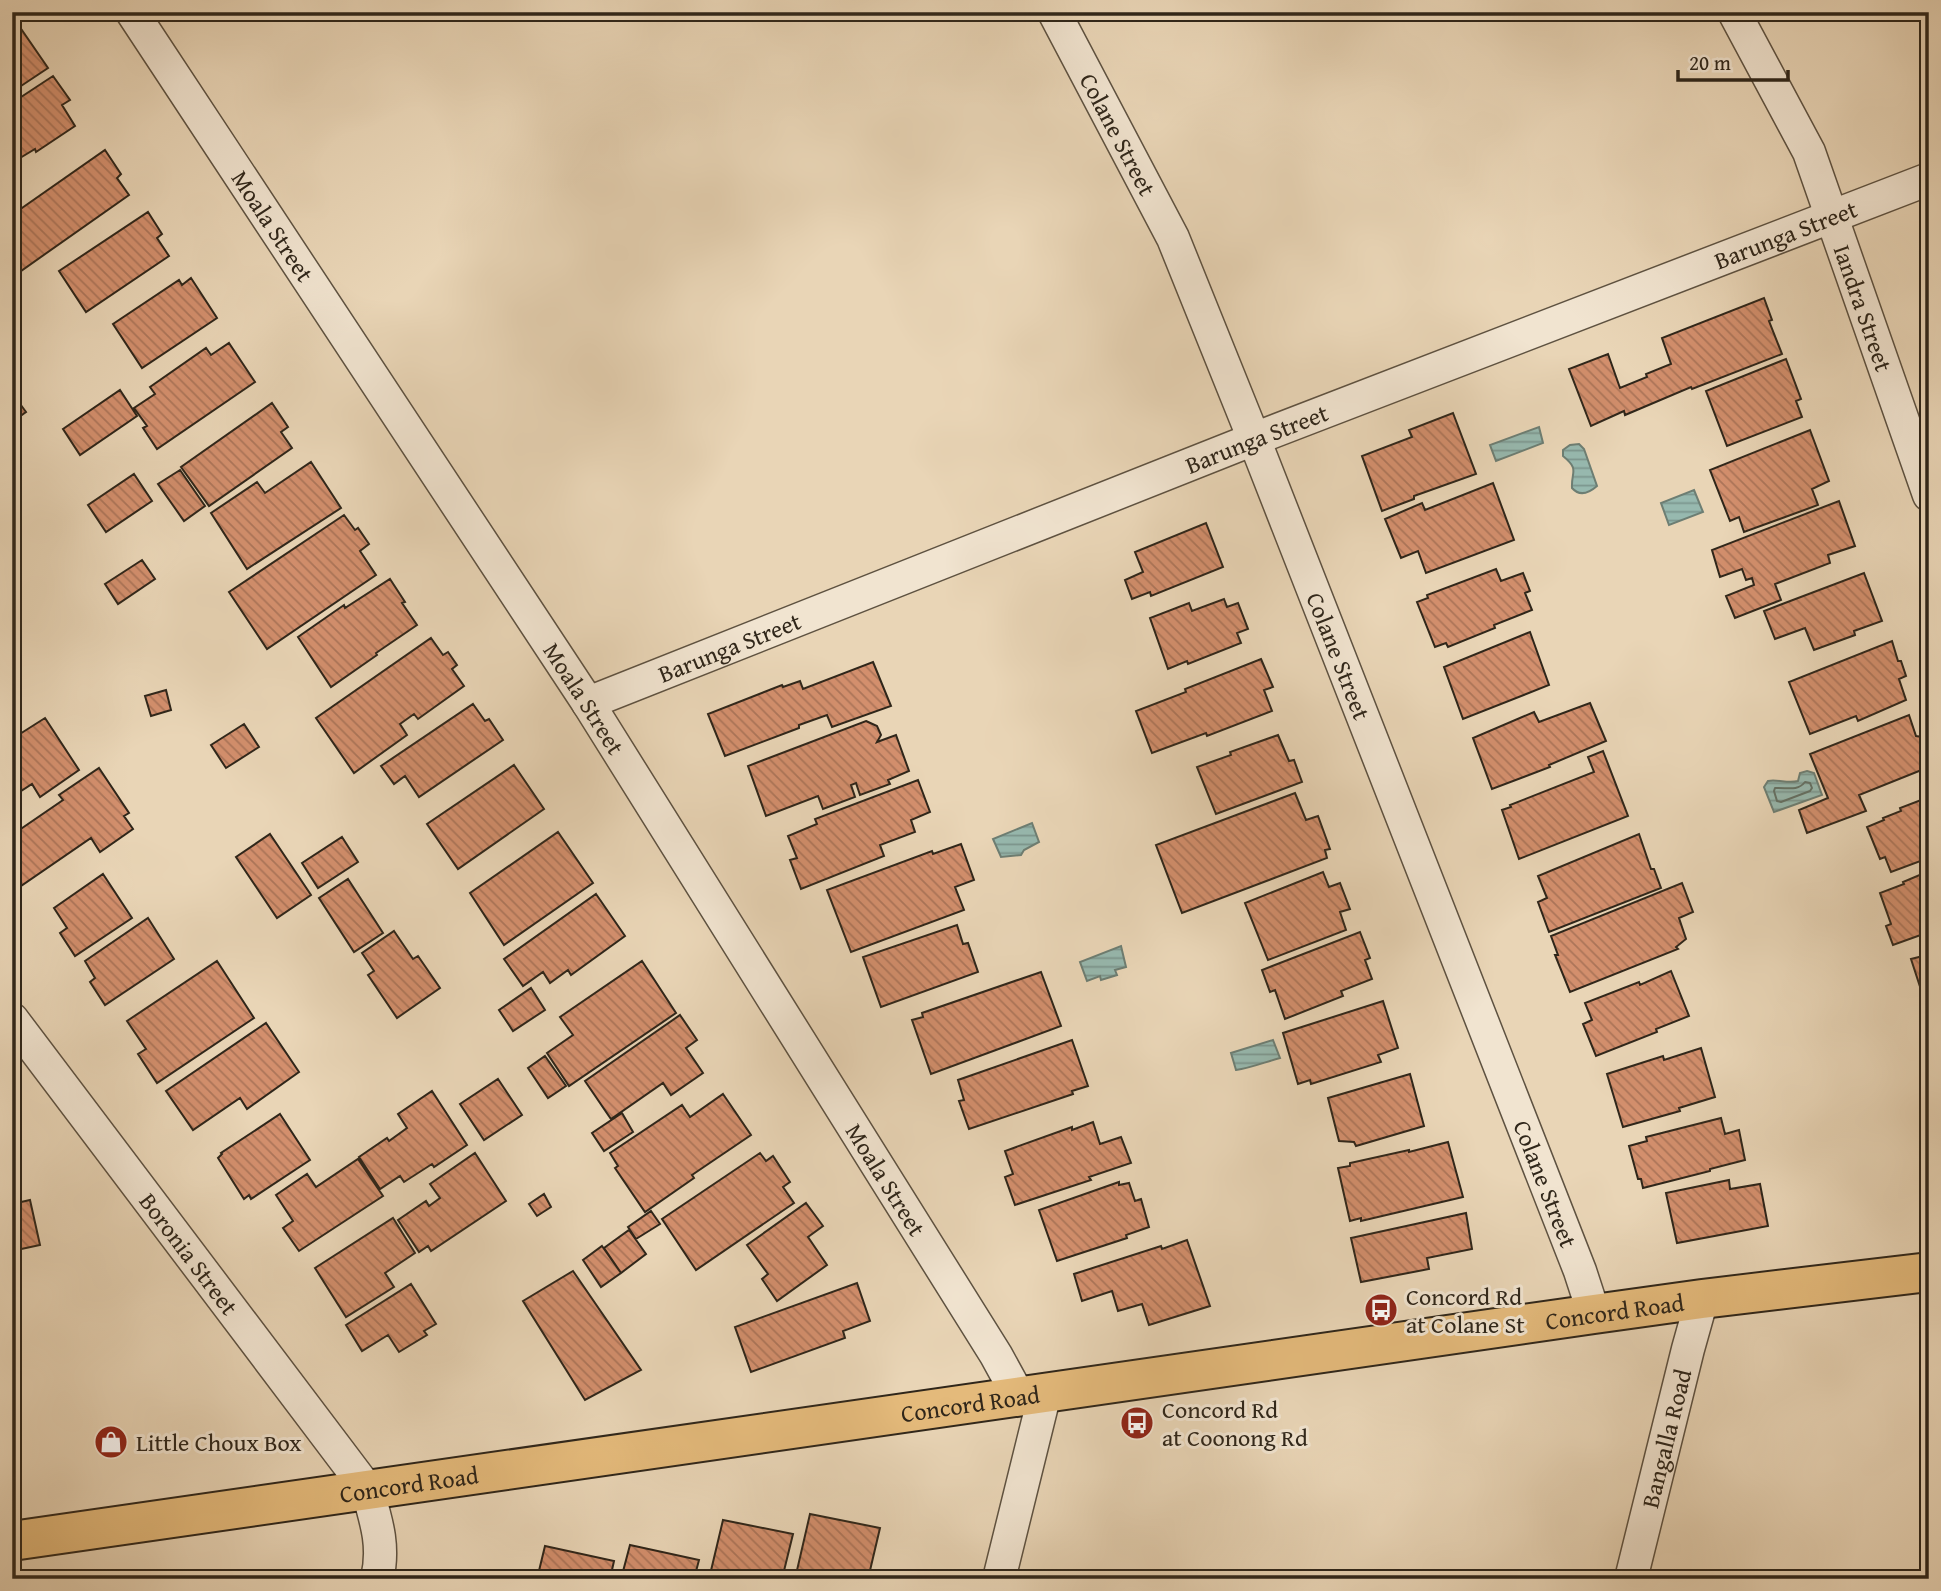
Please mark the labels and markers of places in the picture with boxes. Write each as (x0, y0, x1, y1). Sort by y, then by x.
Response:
place label: Concord Rd at Colane St (1406, 1279, 1525, 1342)
bus stop icon: Concord Rd at Colane St (1362, 1291, 1400, 1329)
place label: Concord Rd at Coonong Rd (1162, 1392, 1308, 1455)
bus stop icon: Concord Rd at Coonong Rd (1118, 1404, 1156, 1442)
shop icon: Little Choux Box (92, 1423, 130, 1461)
place label: Little Choux Box (136, 1425, 302, 1460)

